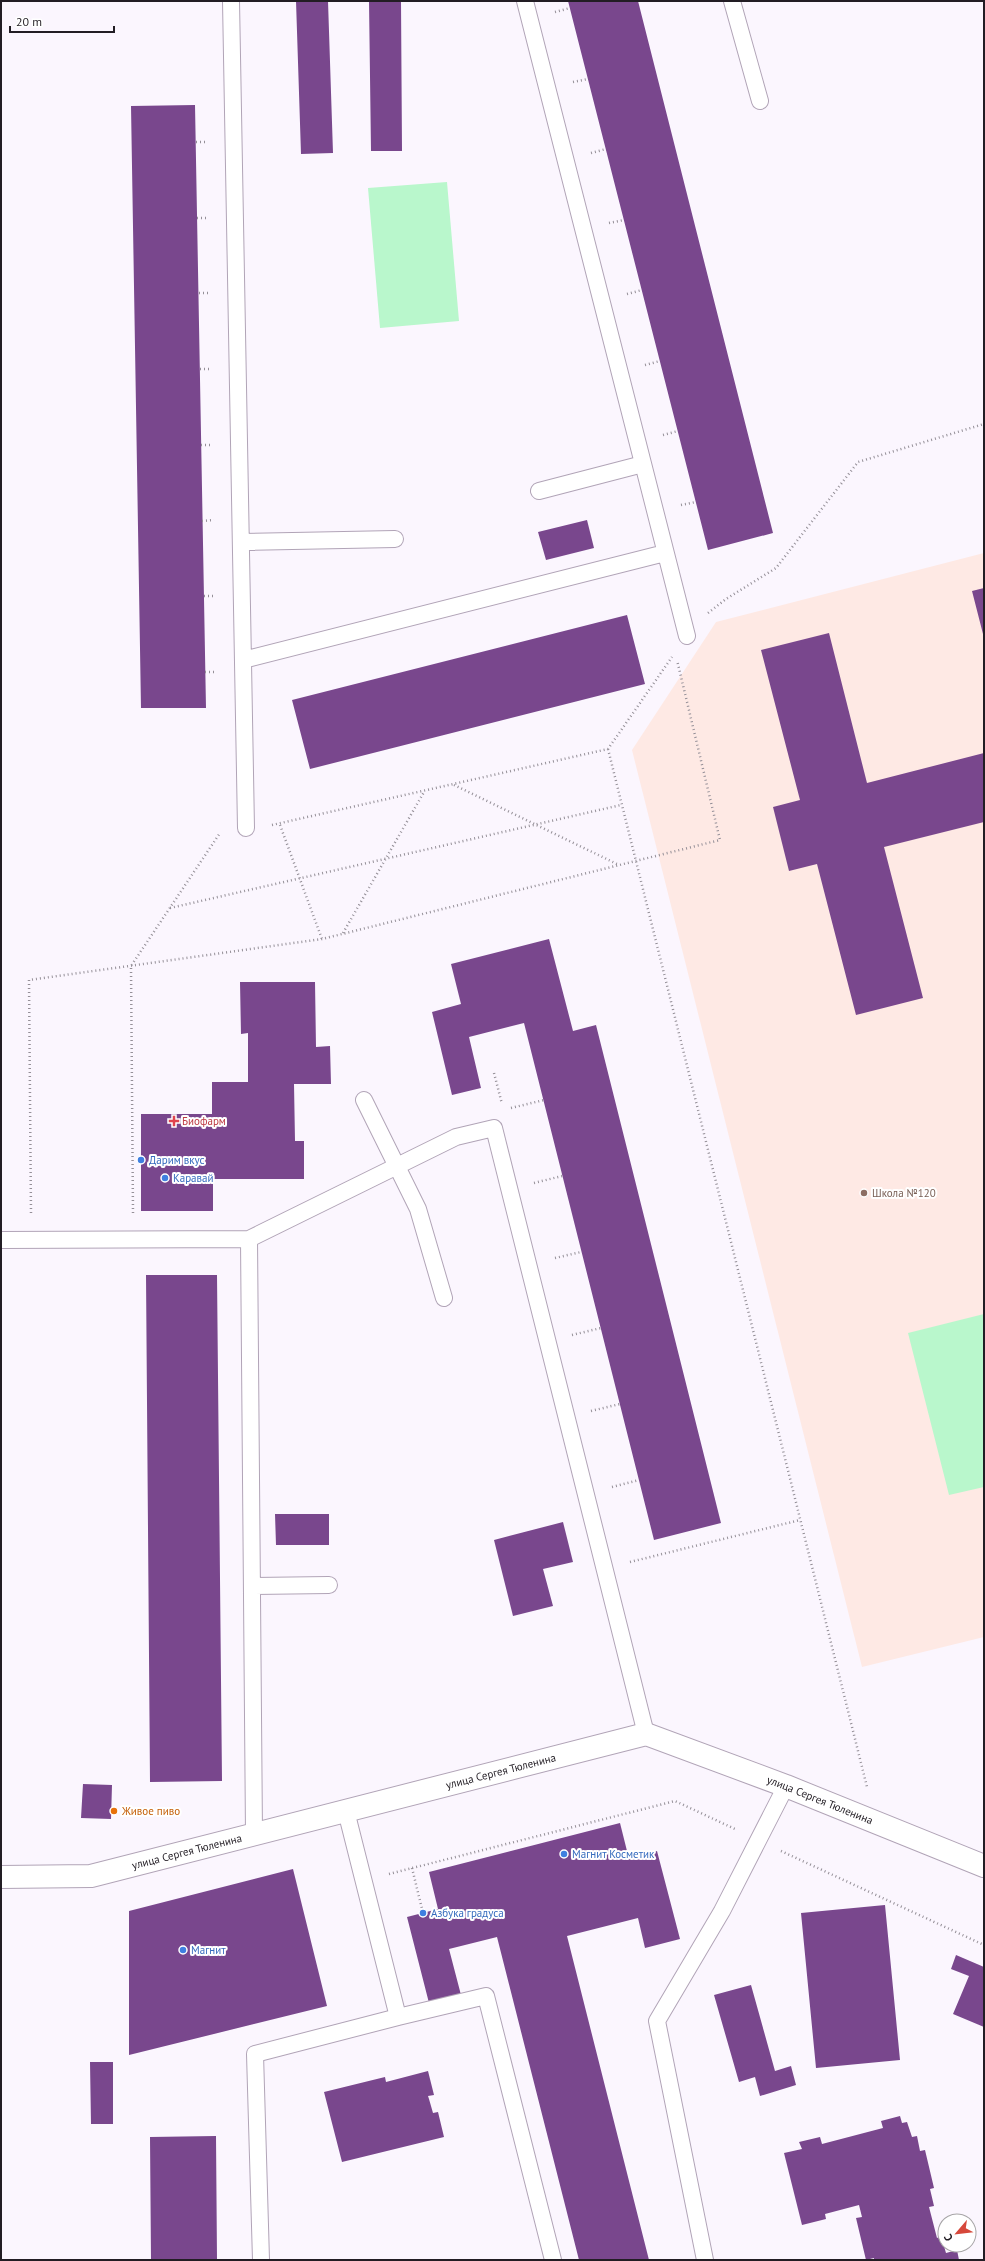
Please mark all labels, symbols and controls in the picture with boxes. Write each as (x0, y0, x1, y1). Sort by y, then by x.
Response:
scale bar (10, 8, 114, 34)
text: 20 m (16, 14, 42, 29)
place label: Биофарм (182, 1114, 226, 1128)
marker: Биофарм (169, 1116, 179, 1126)
place label: Дарим вкус (149, 1153, 205, 1167)
marker: Дарим вкус (136, 1155, 146, 1165)
place label: Каравай (173, 1171, 214, 1185)
marker: Каравай (160, 1173, 170, 1183)
place label: Школа №120 (872, 1186, 936, 1200)
marker: Школа №120 (859, 1188, 869, 1198)
street label: улица Сергея Тюленина (444, 1750, 557, 1792)
street label: улица Сергея Тюленина (765, 1773, 875, 1827)
place label: Живое пиво (121, 1804, 180, 1818)
marker: Живое пиво (109, 1806, 119, 1816)
street label: улица Сергея Тюленина (130, 1831, 243, 1872)
place label: Магнит Косметик (572, 1847, 655, 1861)
marker: Магнит Косметик (559, 1849, 569, 1859)
place label: Азбука градуса (431, 1906, 504, 1920)
marker: Азбука градуса (418, 1908, 428, 1918)
place label: Магнит (191, 1943, 226, 1957)
marker: Магнит (178, 1945, 188, 1955)
north arrow (937, 2213, 977, 2253)
text: С (941, 2232, 956, 2244)

